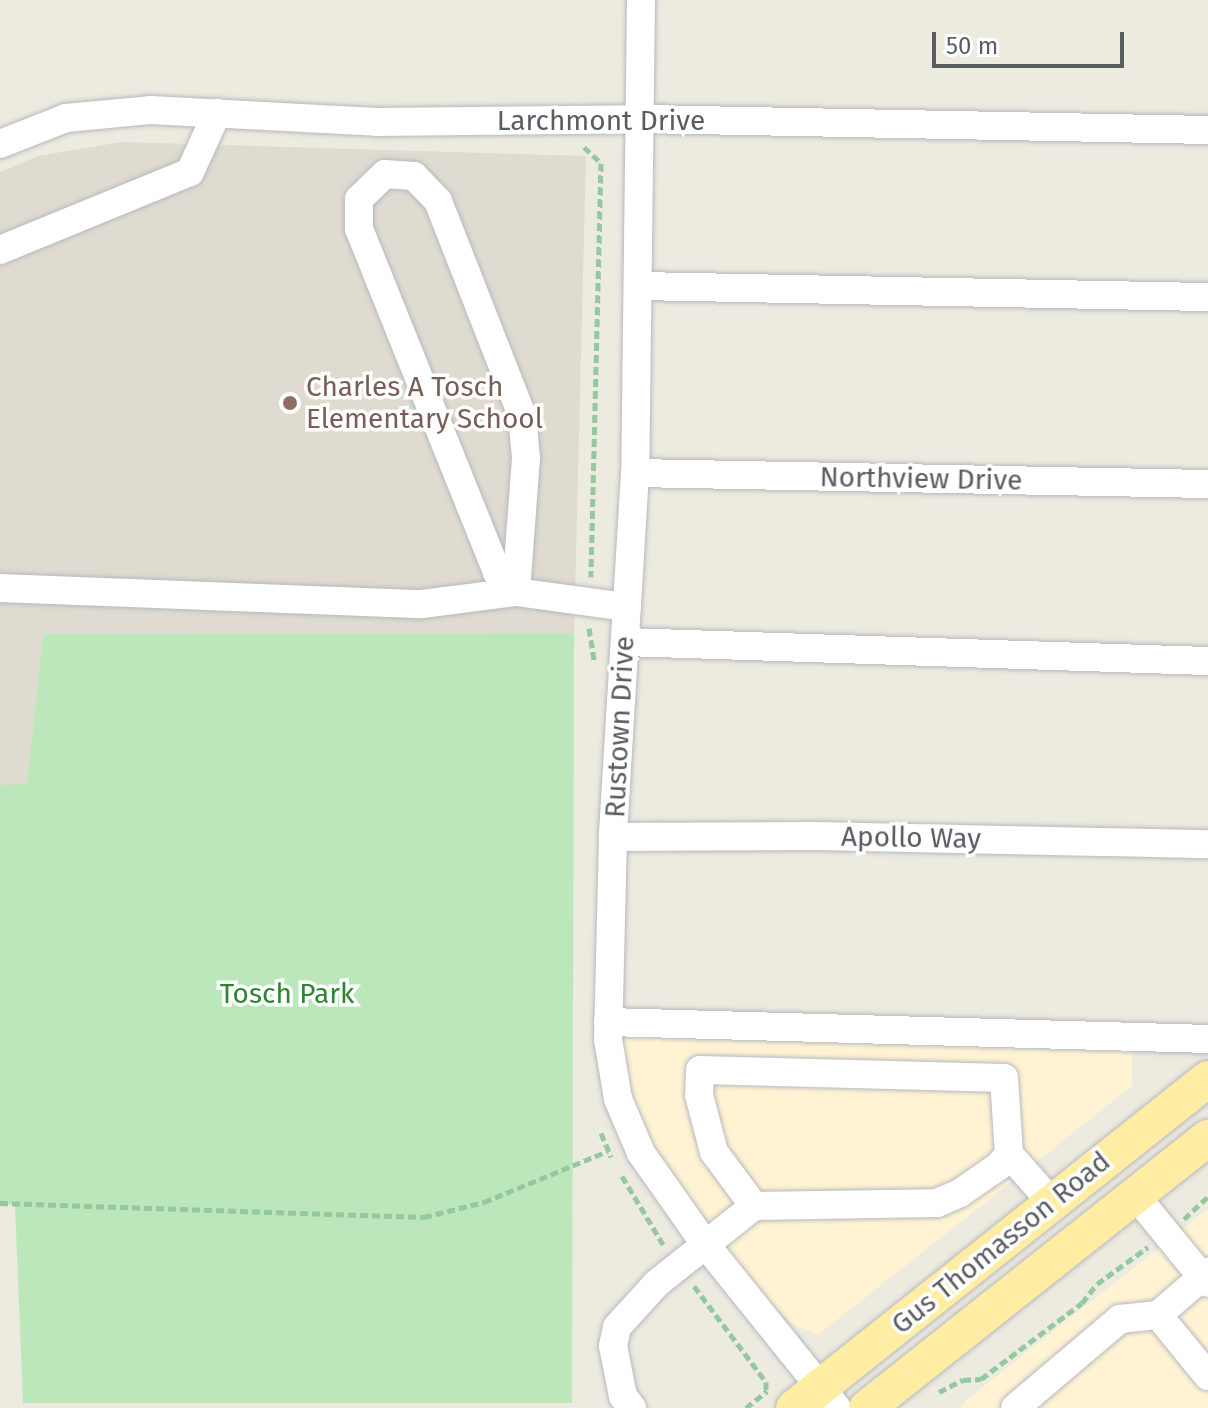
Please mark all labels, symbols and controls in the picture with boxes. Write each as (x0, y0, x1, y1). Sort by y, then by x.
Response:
scale bar (936, 16, 1128, 66)
text: 50 m (946, 32, 998, 60)
street label: Larchmont Drive (497, 104, 705, 138)
place label: Charles A Tosch Elementary School (306, 370, 543, 436)
marker: Charles A Tosch Elementary School (281, 394, 299, 412)
street label: Northview Drive (819, 460, 1023, 498)
street label: Rustown Drive (598, 635, 642, 819)
street label: Apollo Way (841, 820, 981, 856)
park label: Tosch Park (220, 977, 354, 1011)
street label: Gus Thomasson Road (885, 1145, 1117, 1341)

